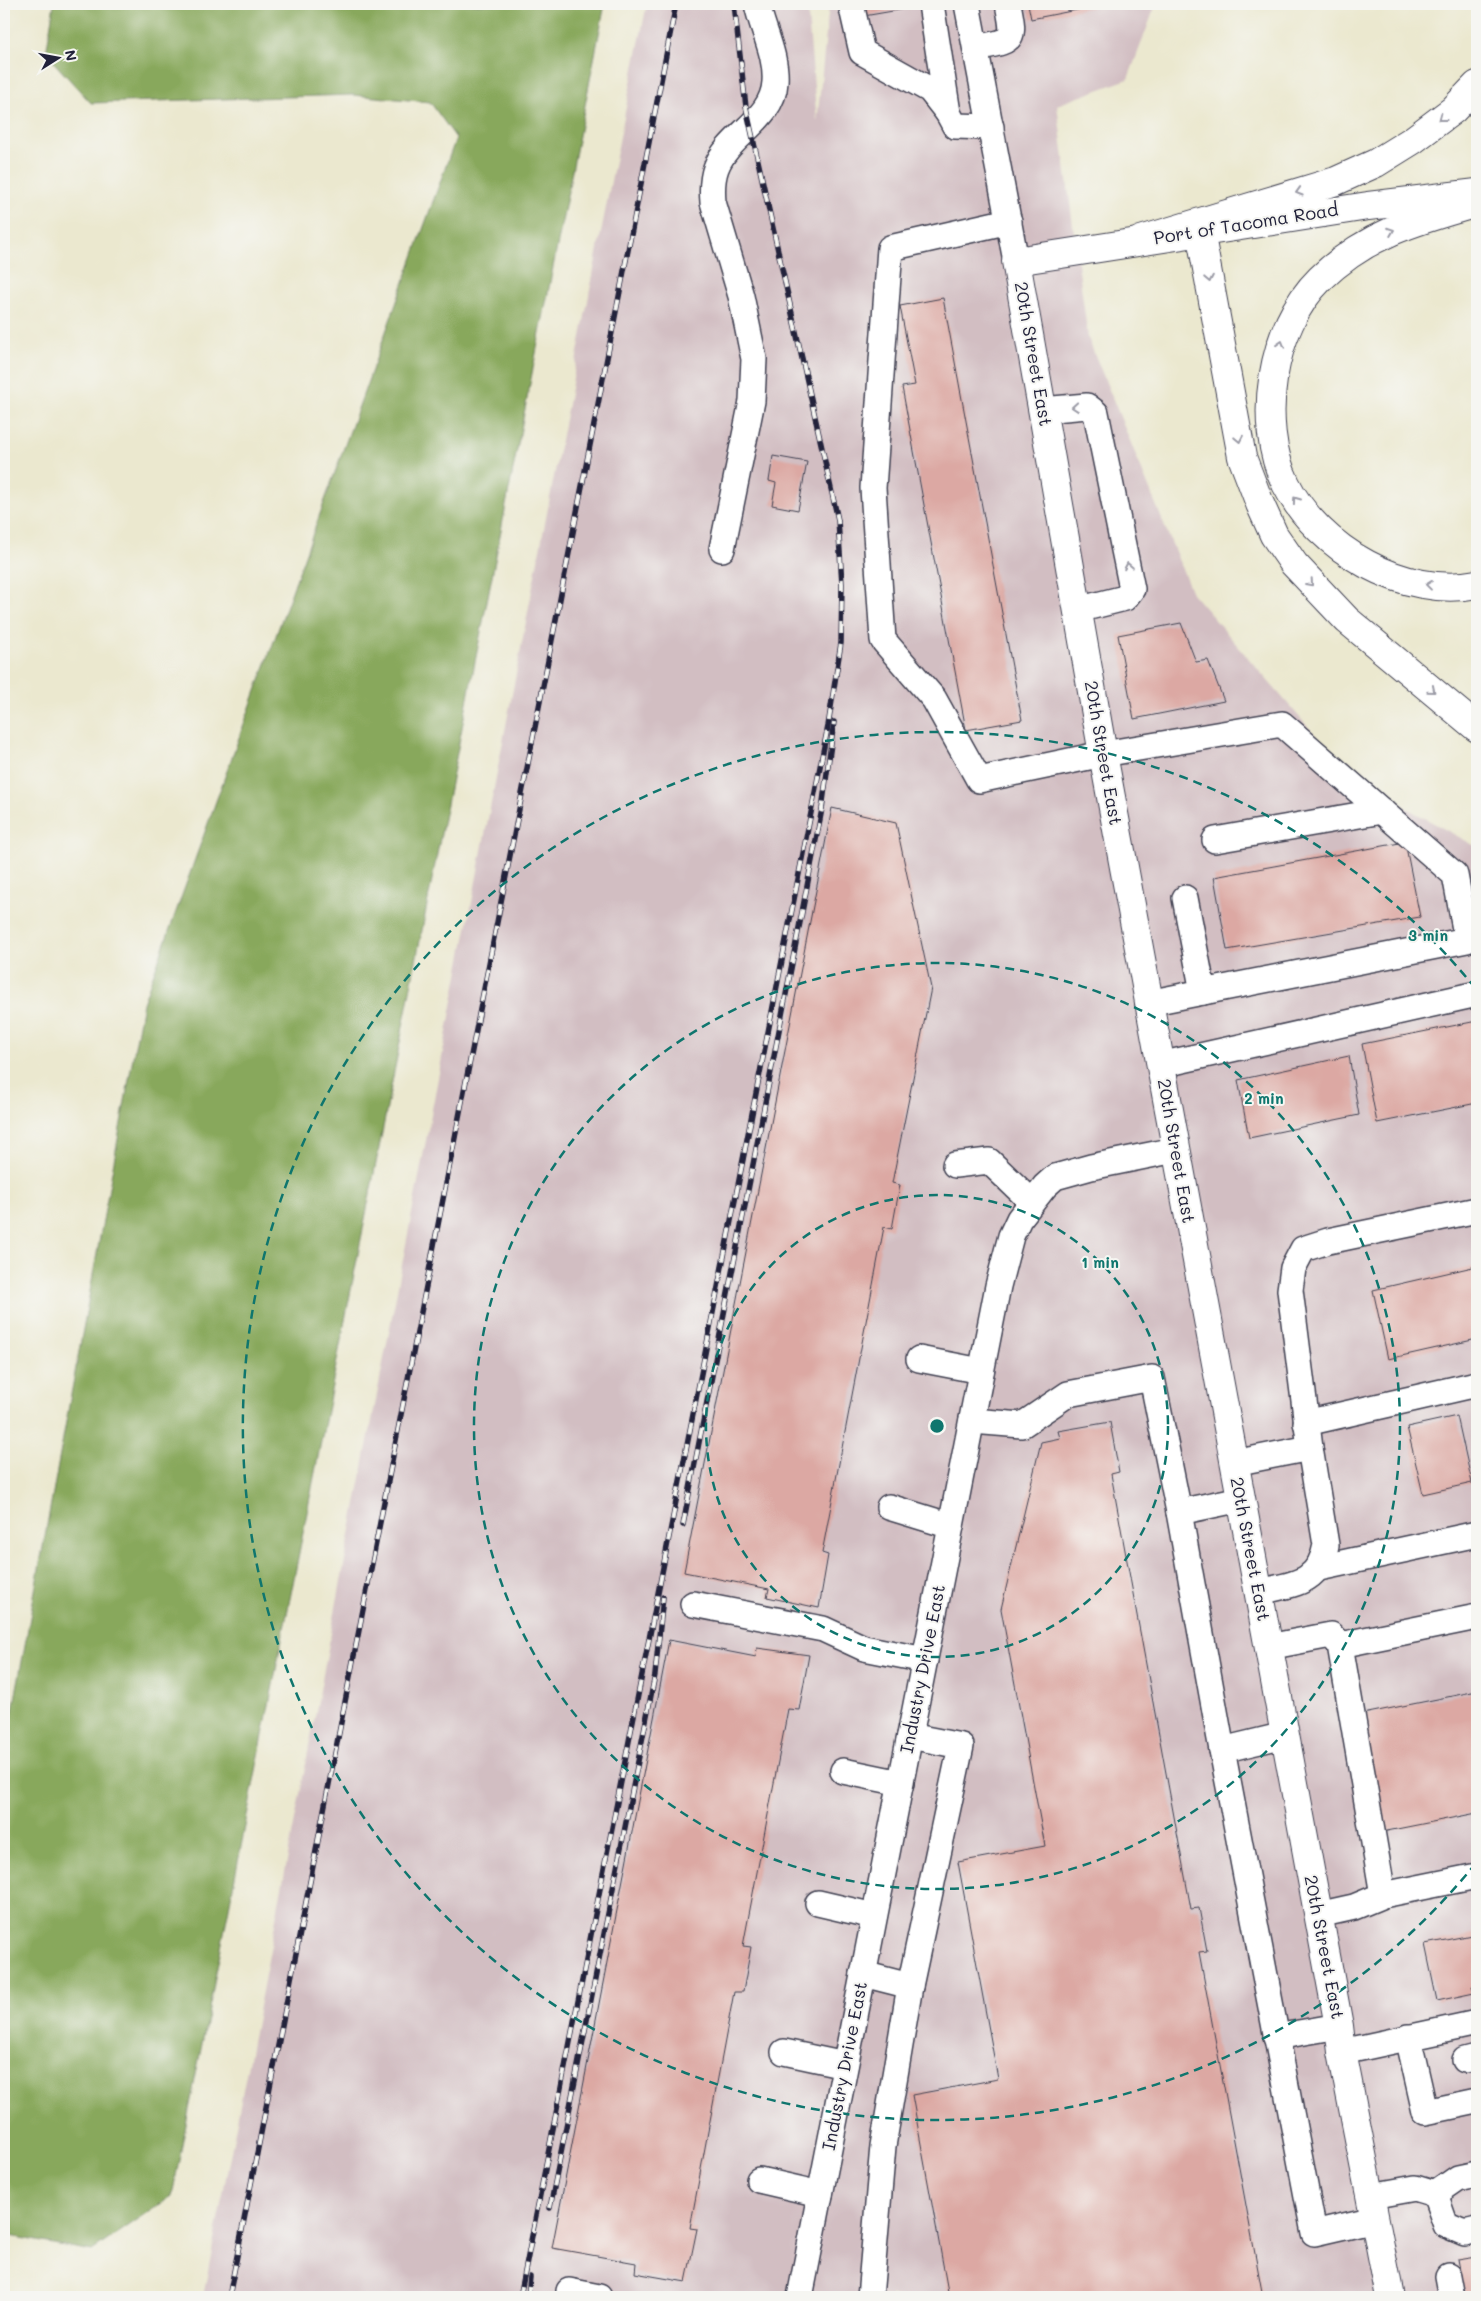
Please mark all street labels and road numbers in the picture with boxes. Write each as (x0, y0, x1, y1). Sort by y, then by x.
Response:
street label: Port of Tacoma Road (1152, 197, 1340, 249)
street label: 20th Street East (1009, 280, 1058, 428)
street label: 20th Street East (1079, 679, 1128, 827)
street label: 20th Street East (1152, 1077, 1201, 1225)
street label: 20th Street East (1225, 1475, 1277, 1623)
street label: Industry Drive East (894, 1582, 950, 1755)
street label: 20th Street East (1299, 1873, 1351, 2021)
street label: Industry Drive East (816, 1979, 872, 2152)

